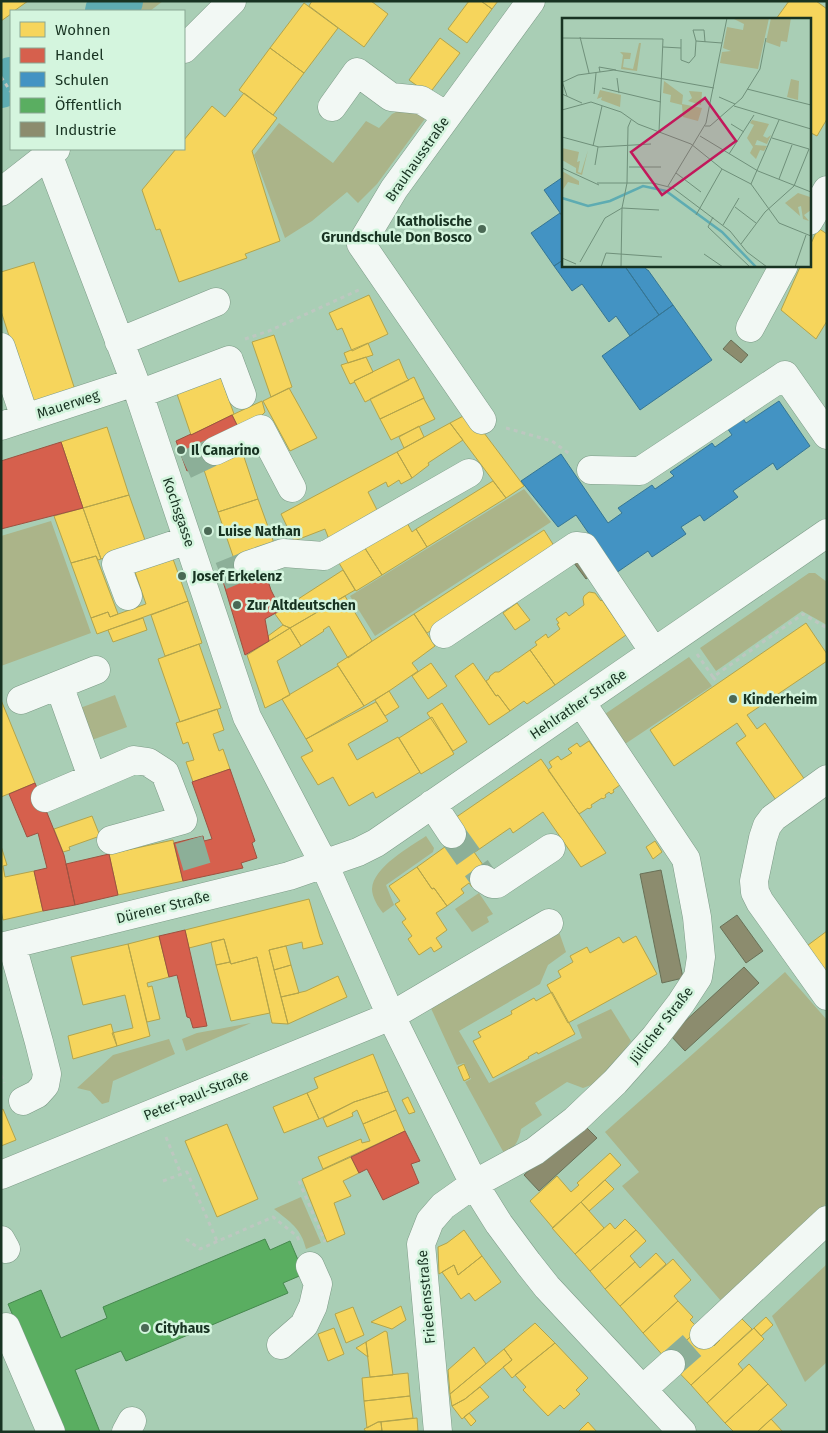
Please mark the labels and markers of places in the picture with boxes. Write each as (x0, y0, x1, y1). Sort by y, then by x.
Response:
place label: Katholische Grundschule Don Bosco (321, 213, 472, 246)
marker: Katholische Grundschule Don Bosco (476, 223, 488, 235)
place label: Il Canarino (191, 442, 260, 459)
marker: Il Canarino (175, 444, 187, 456)
place label: Luise Nathan (218, 523, 301, 540)
marker: Luise Nathan (202, 525, 214, 537)
place label: Josef Erkelenz (191, 568, 282, 585)
marker: Josef Erkelenz (176, 570, 188, 582)
place label: Zur Altdeutschen (247, 597, 356, 614)
marker: Zur Altdeutschen (231, 599, 243, 611)
place label: Kinderheim (743, 691, 817, 708)
marker: Kinderheim (727, 693, 739, 705)
place label: Cityhaus (155, 1320, 210, 1337)
marker: Cityhaus (139, 1322, 151, 1334)

